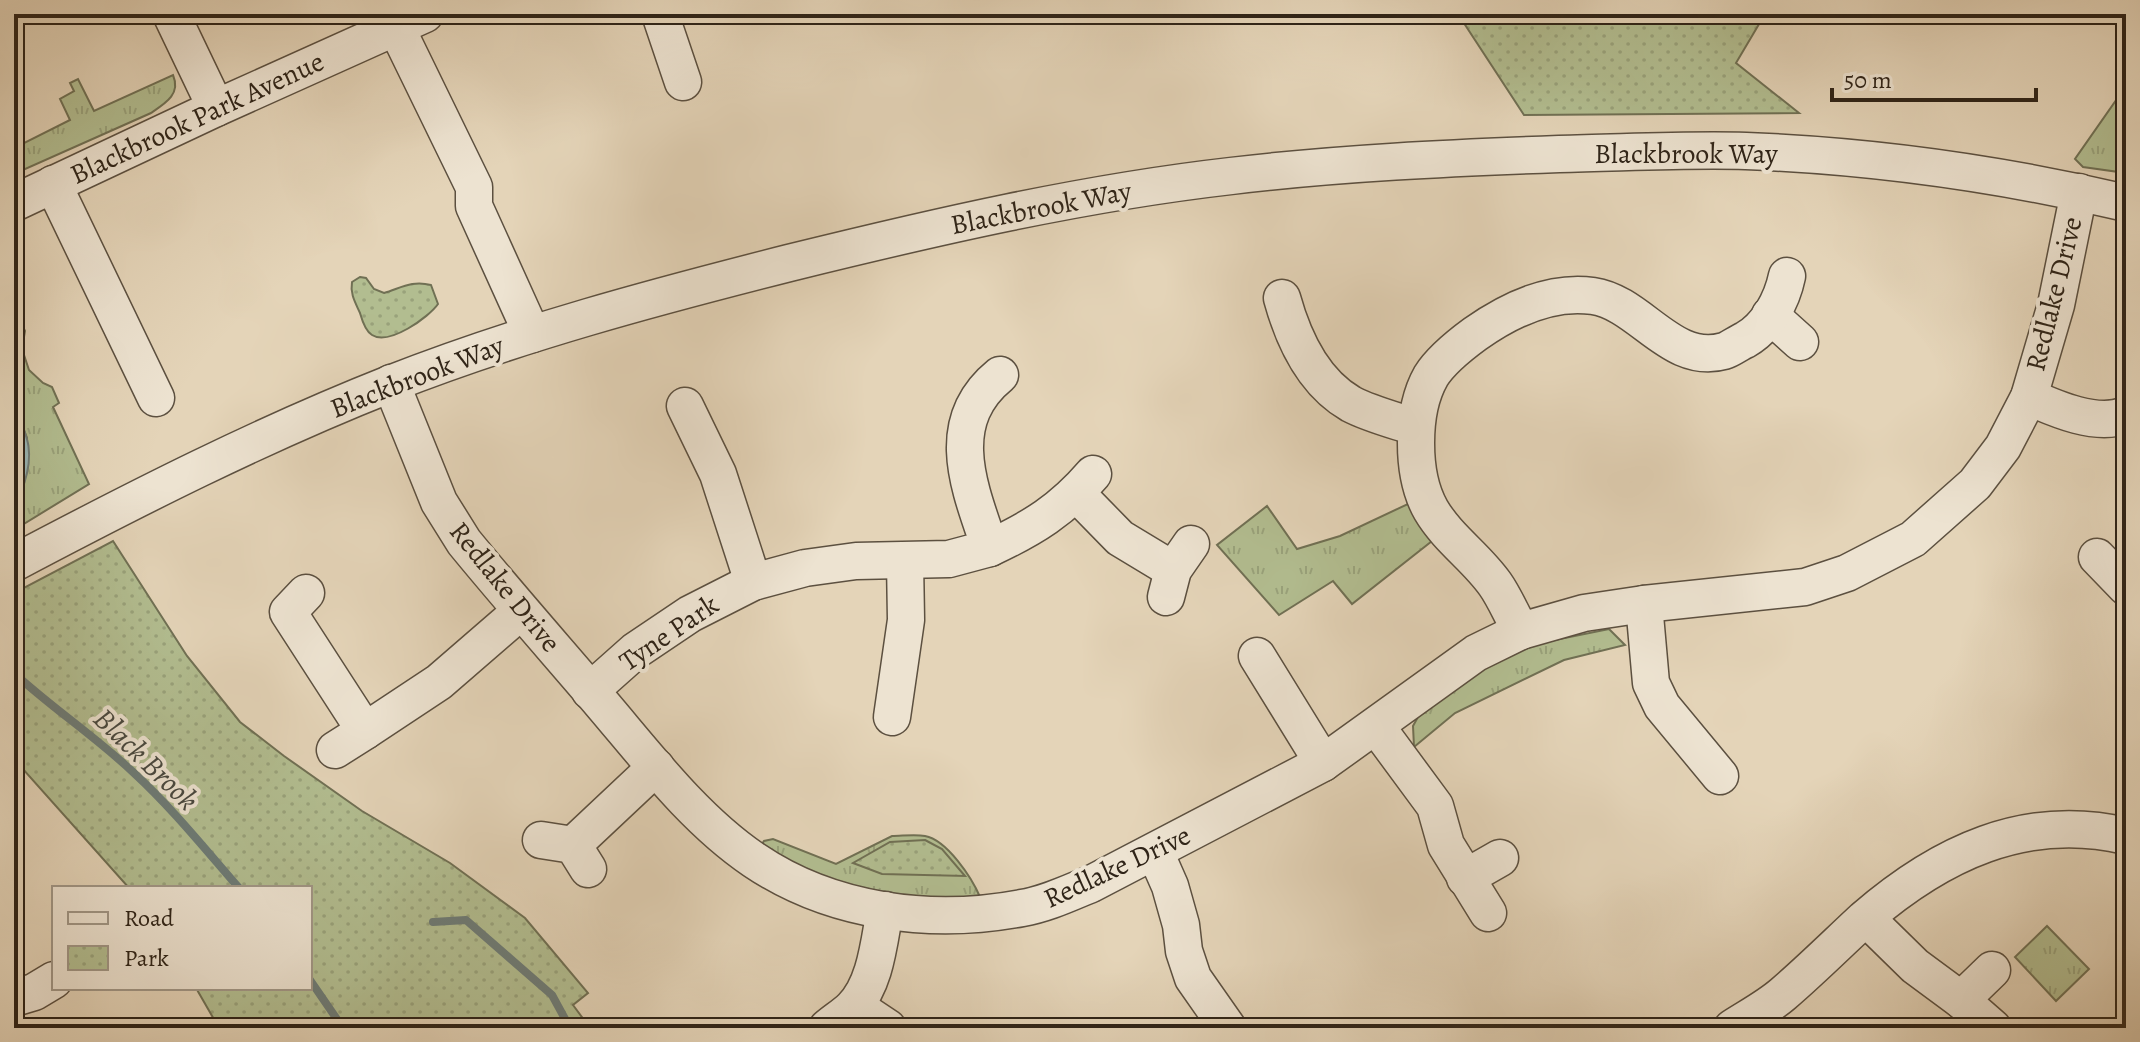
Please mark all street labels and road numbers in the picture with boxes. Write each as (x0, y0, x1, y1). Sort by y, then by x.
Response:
street label: Blackbrook Park Avenue (64, 42, 330, 194)
street label: Blackbrook Way (1594, 135, 1778, 173)
street label: Blackbrook Way (947, 172, 1135, 244)
street label: Redlake Drive (2016, 213, 2092, 375)
street label: Blackbrook Way (325, 326, 510, 428)
street label: Redlake Drive (441, 514, 569, 660)
street label: Tyne Park (612, 586, 726, 680)
street label: Redlake Drive (1037, 816, 1197, 918)

